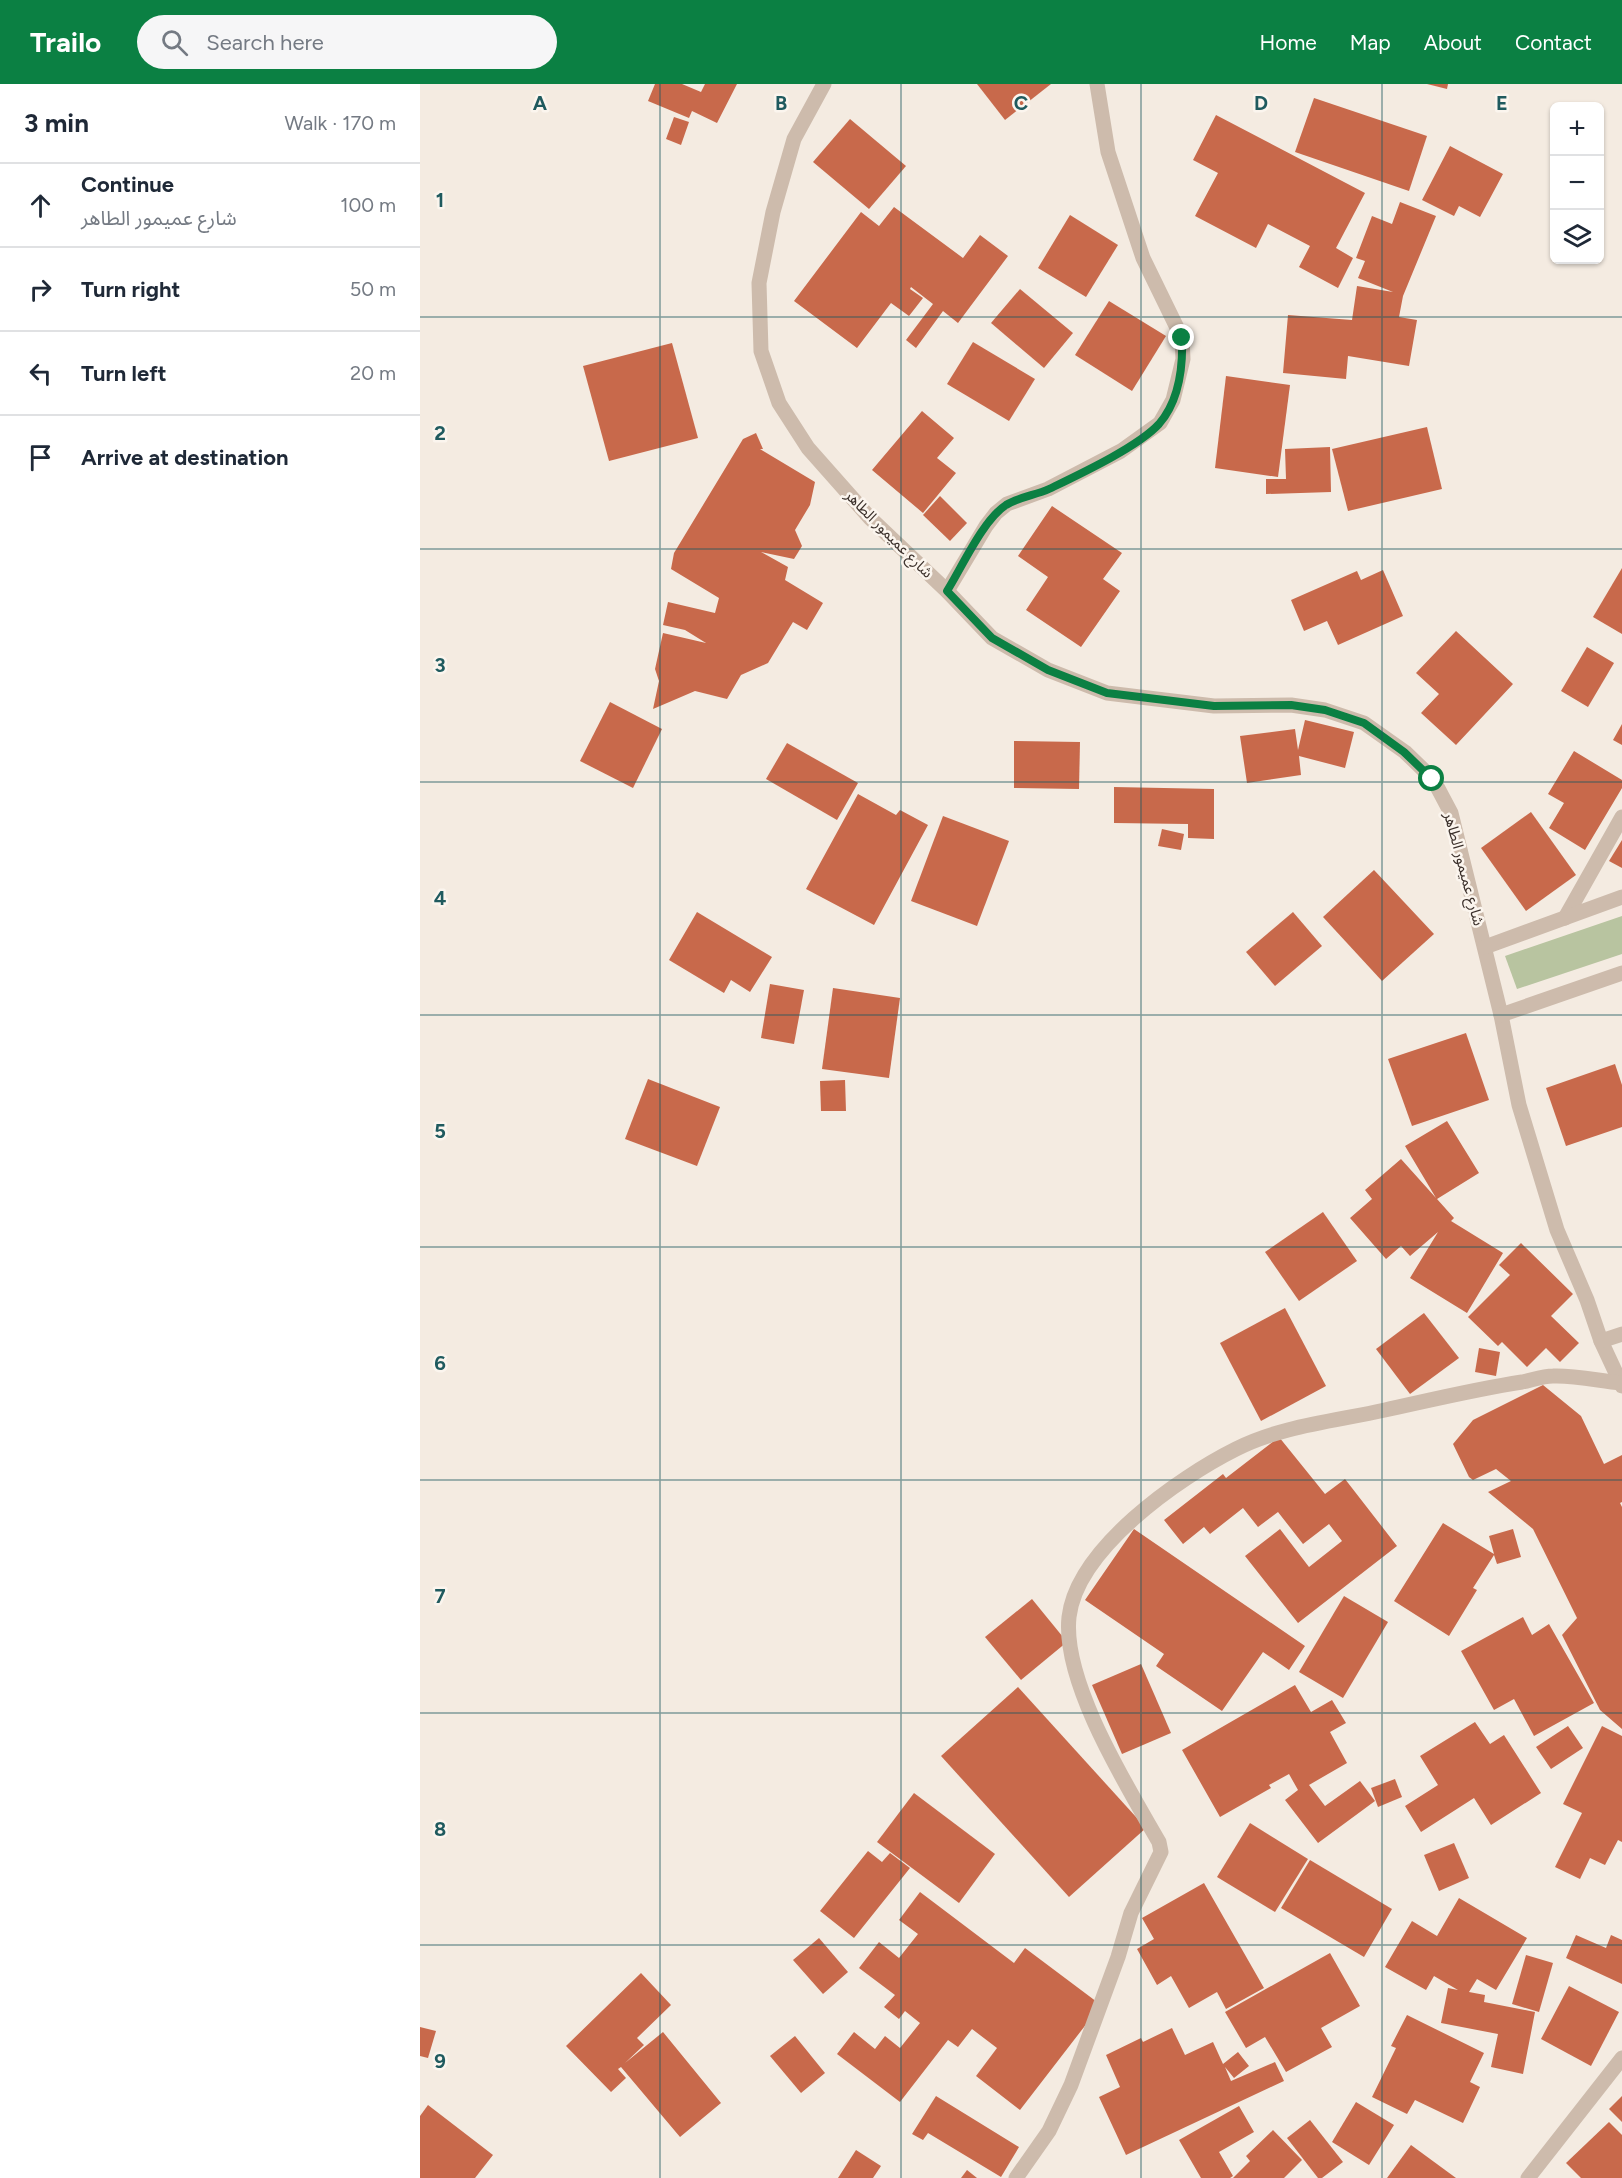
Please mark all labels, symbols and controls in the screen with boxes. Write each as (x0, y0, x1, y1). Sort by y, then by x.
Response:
search box (137, 15, 557, 69)
text: Trailo (30, 25, 101, 59)
icon: search (158, 26, 191, 59)
text: Search here (206, 29, 324, 56)
text: Home (1260, 30, 1317, 55)
text: Map (1350, 30, 1391, 55)
text: About (1424, 30, 1482, 55)
text: Contact (1515, 30, 1592, 55)
text: A (533, 91, 548, 115)
text: B (775, 91, 787, 115)
text: C (1014, 91, 1028, 115)
text: D (1254, 91, 1268, 115)
text: E (1496, 91, 1508, 115)
map controls (1550, 102, 1604, 264)
button: + (1550, 102, 1604, 156)
text: 3 min (24, 107, 89, 139)
text: Walk · 170 m (285, 111, 396, 135)
button: − (1550, 156, 1604, 210)
text: Continue (81, 171, 174, 198)
text: 1 (436, 188, 444, 212)
icon: ahead (24, 189, 57, 222)
text: 100 m (340, 193, 396, 217)
text: شارع عميمور الطاهر (81, 206, 237, 230)
button: layers (1550, 210, 1604, 264)
icon: right (24, 273, 57, 306)
text: Turn right (81, 276, 180, 303)
text: 50 m (350, 277, 396, 301)
route end (1168, 324, 1194, 350)
icon: left (24, 357, 57, 390)
text: Turn left (81, 360, 167, 387)
text: 20 m (350, 361, 396, 385)
text: 2 (434, 421, 446, 445)
icon: arrive (24, 441, 57, 474)
text: Arrive at destination (81, 444, 289, 471)
street label: شارع عميمور الطاهر (839, 486, 937, 584)
text: 3 (434, 653, 446, 677)
route start (1418, 765, 1444, 791)
street label: شارع عميمور الطاهر (1437, 809, 1488, 929)
text: 4 (434, 886, 447, 910)
text: 5 (434, 1119, 446, 1143)
text: 6 (434, 1351, 446, 1375)
text: 7 (434, 1584, 446, 1608)
text: 8 (434, 1817, 446, 1841)
text: 9 (434, 2049, 446, 2073)

